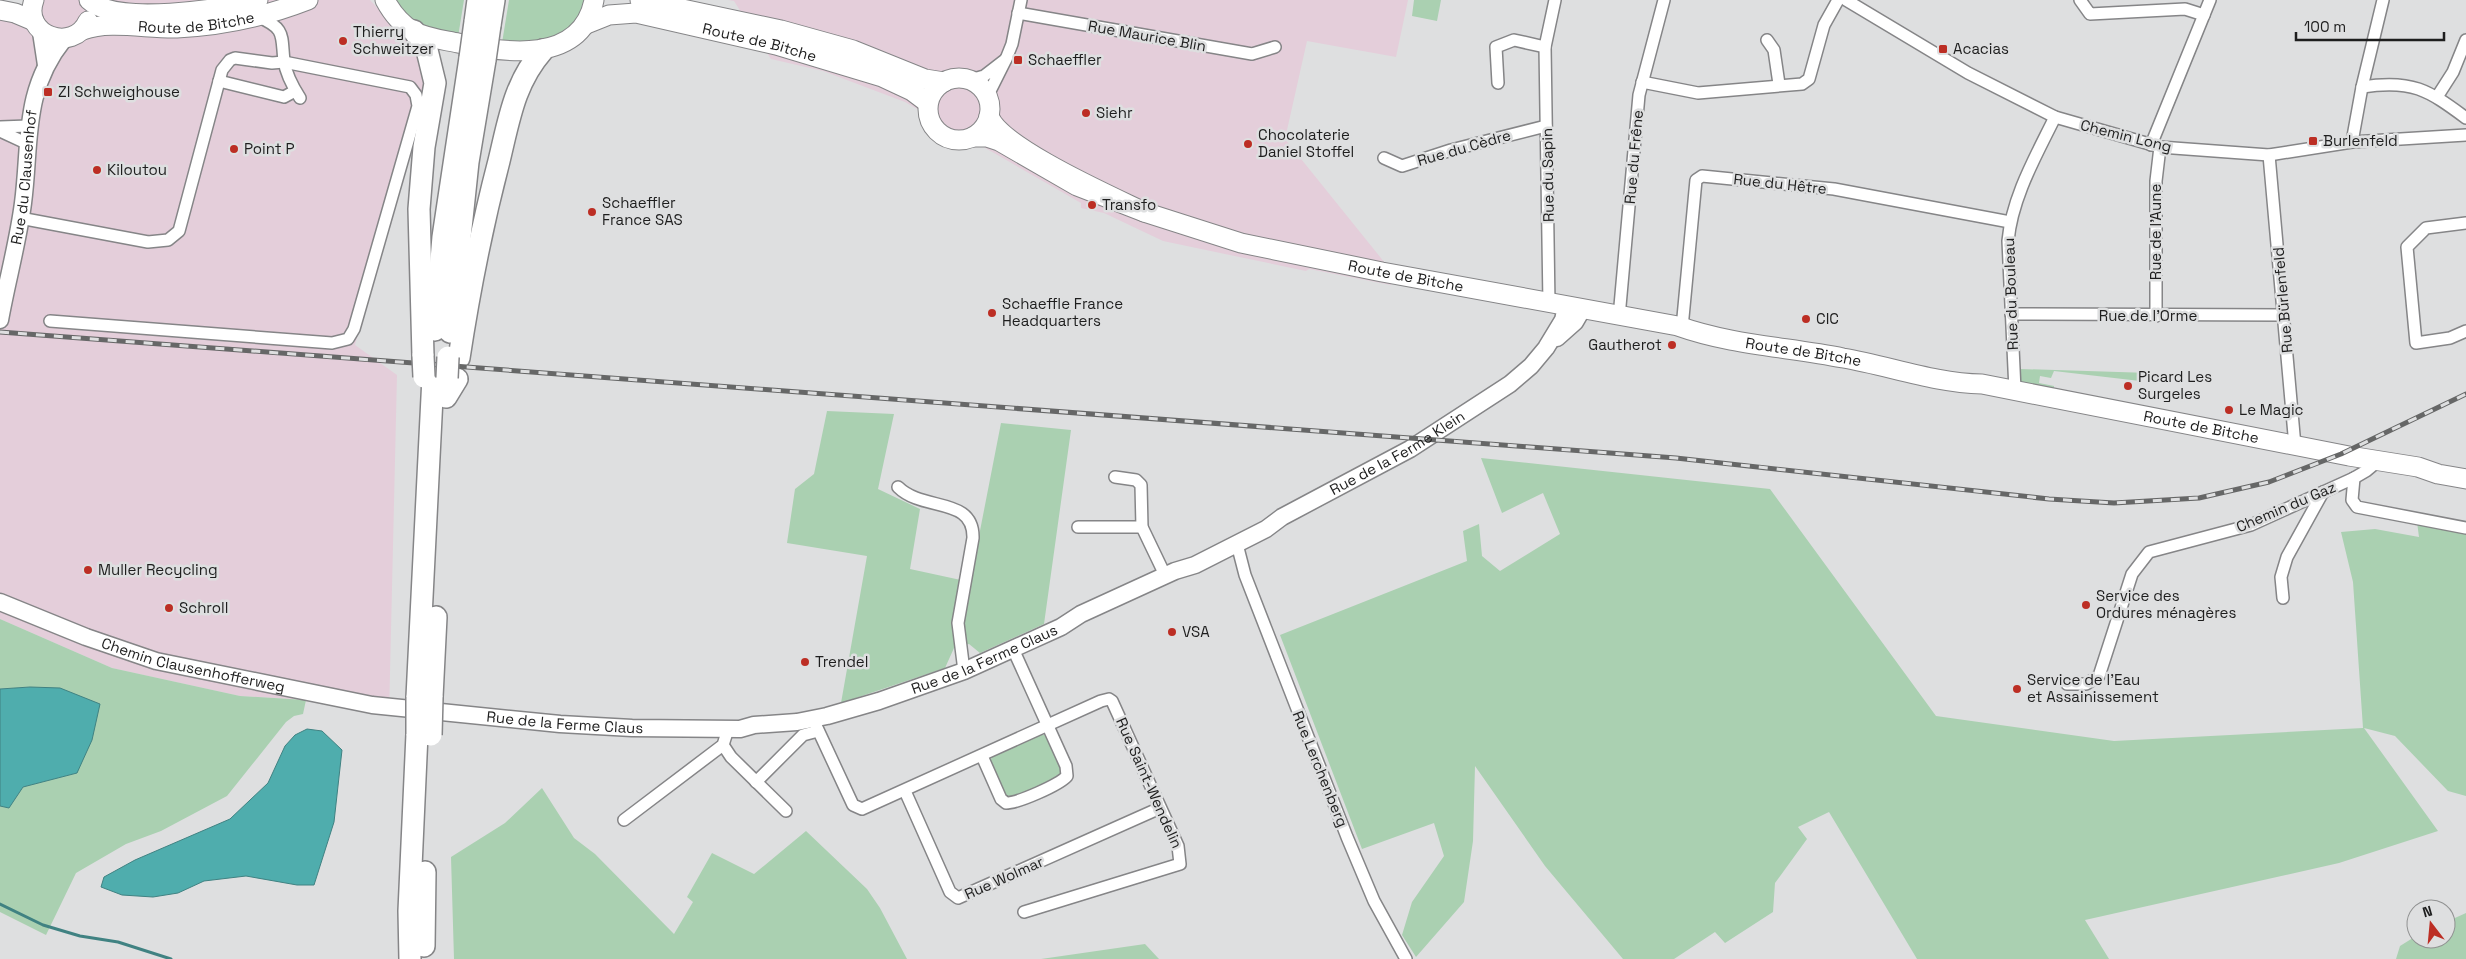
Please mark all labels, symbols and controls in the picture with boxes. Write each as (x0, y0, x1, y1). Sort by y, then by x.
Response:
street label: Route de Bitche (137, 7, 256, 37)
scale bar (2296, 10, 2444, 42)
street label: Rue Maurice Blin (1087, 16, 1208, 55)
text: 100 m (2304, 17, 2346, 36)
street label: Route de Bitche (701, 19, 819, 66)
place label: Thierry Schweitzer (353, 22, 434, 58)
marker: Thierry Schweitzer (337, 35, 349, 47)
place label: Acacias (1953, 39, 2009, 58)
marker: Acacias (1937, 43, 1949, 55)
place label: Schaeffler (1028, 50, 1102, 69)
marker: Schaeffler (1012, 54, 1024, 66)
place label: ZI Schweighouse (58, 82, 180, 101)
marker: ZI Schweighouse (42, 86, 54, 98)
place label: Siehr (1096, 103, 1133, 122)
marker: Siehr (1080, 107, 1092, 119)
street label: Rue du Clausenhof (6, 108, 41, 246)
street label: Rue du Frêne (1620, 109, 1647, 205)
street label: Chemin Long (2078, 115, 2174, 156)
place label: Chocolaterie Daniel Stoffel (1258, 125, 1354, 161)
street label: Rue du Cèdre (1415, 125, 1513, 170)
street label: Rue du Sapin (1537, 128, 1558, 222)
place label: Burlenfeld (2323, 131, 2398, 150)
marker: Burlenfeld (2307, 135, 2319, 147)
marker: Chocolaterie Daniel Stoffel (1242, 138, 1254, 150)
place label: Point P (244, 139, 294, 158)
marker: Point P (228, 143, 240, 155)
place label: Kiloutou (107, 160, 167, 179)
marker: Kiloutou (91, 164, 103, 176)
street label: Rue du Hêtre (1732, 169, 1828, 198)
street label: Rue de l'Aune (2146, 184, 2165, 280)
place label: Schaeffler France SAS (602, 193, 683, 229)
place label: Transfo (1102, 195, 1156, 214)
marker: Transfo (1086, 199, 1098, 211)
marker: Schaeffler France SAS (586, 206, 598, 218)
street label: Rue du Bouleau (1999, 237, 2022, 351)
street label: Rue Bürlenfeld (2268, 246, 2297, 354)
street label: Route de Bitche (1347, 255, 1465, 296)
place label: Schaeffle France Headquarters (1002, 294, 1123, 330)
street label: Rue de l'Orme (2099, 306, 2197, 325)
marker: Schaeffle France Headquarters (986, 307, 998, 319)
place label: CIC (1816, 309, 1839, 328)
marker: CIC (1800, 313, 1812, 325)
street label: Route de Bitche (1744, 333, 1863, 370)
place label: Gautherot (1588, 335, 1662, 354)
marker: Gautherot (1666, 339, 1678, 351)
place label: Picard Les Surgeles (2138, 367, 2212, 403)
marker: Picard Les Surgeles (2122, 380, 2134, 392)
place label: Le Magic (2239, 400, 2304, 419)
marker: Le Magic (2223, 404, 2235, 416)
street label: Rue de la Ferme Klein (1326, 406, 1468, 499)
street label: Route de Bitche (2142, 406, 2261, 447)
street label: Chemin du Gaz (2233, 477, 2338, 536)
place label: Muller Recycling (98, 560, 218, 579)
marker: Muller Recycling (82, 564, 94, 576)
place label: Service des Ordures ménagères (2096, 586, 2236, 622)
place label: Schroll (179, 598, 228, 617)
marker: Service des Ordures ménagères (2080, 599, 2092, 611)
marker: Schroll (163, 602, 175, 614)
street label: Rue de la Ferme Claus (908, 620, 1060, 698)
place label: VSA (1182, 622, 1210, 641)
marker: VSA (1166, 626, 1178, 638)
street label: Chemin Clausenhofferweg (99, 633, 287, 696)
place label: Trendel (815, 652, 868, 671)
marker: Trendel (799, 656, 811, 668)
place label: Service de l'Eau et Assainissement (2027, 670, 2159, 706)
marker: Service de l'Eau et Assainissement (2011, 683, 2023, 695)
street label: Rue de la Ferme Claus (486, 707, 643, 737)
street label: Rue Lerchenberg (1289, 708, 1352, 830)
street label: Rue Saint-Wendelin (1112, 714, 1187, 851)
street label: Rue Wolmar (961, 852, 1046, 903)
north arrow (2406, 899, 2456, 949)
text: N (2420, 902, 2434, 921)

